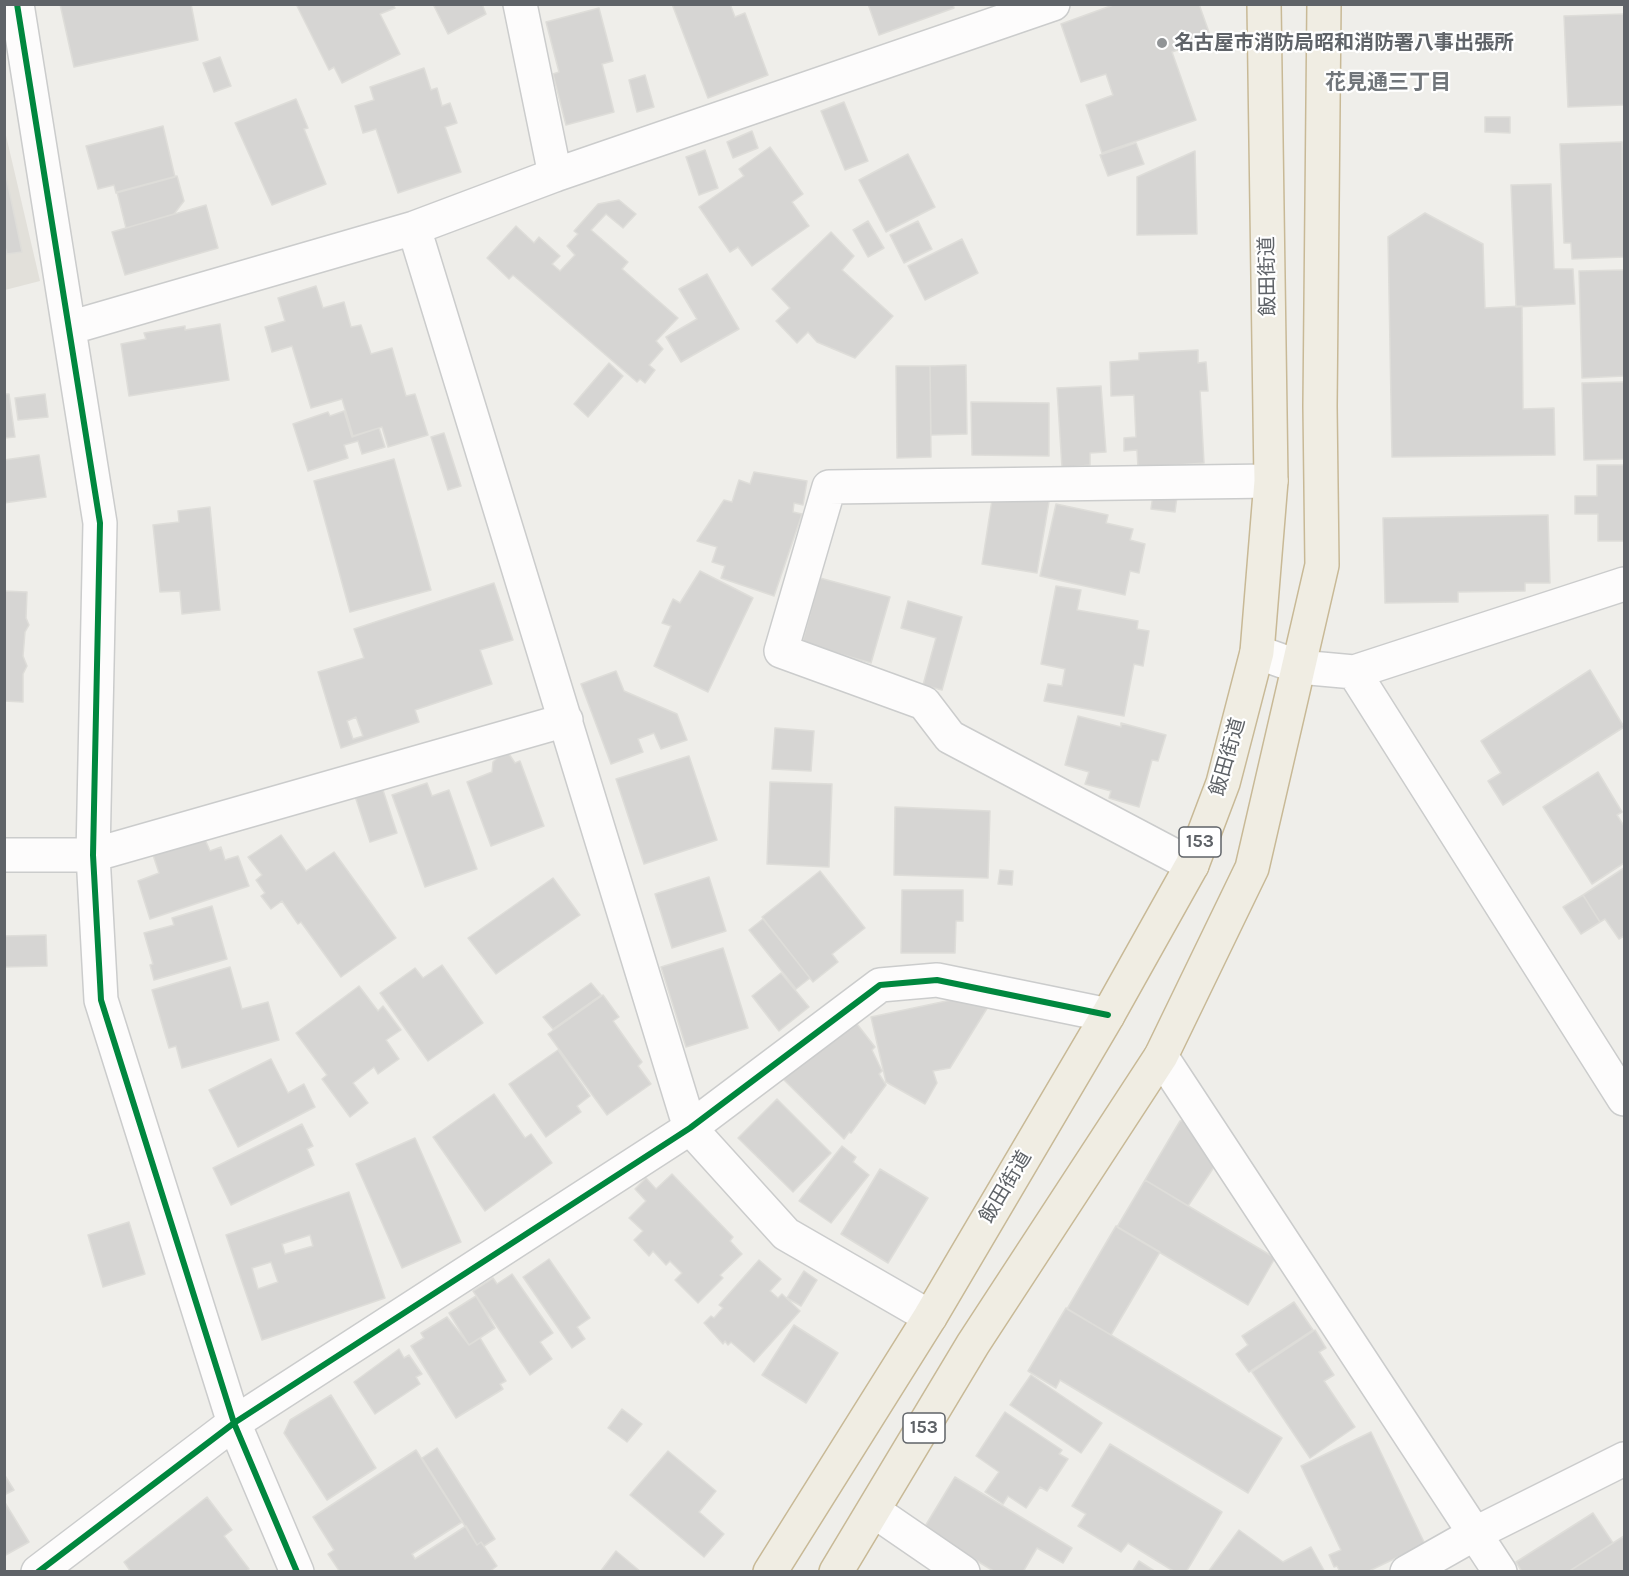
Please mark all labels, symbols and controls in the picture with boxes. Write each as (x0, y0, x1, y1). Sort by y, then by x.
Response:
place label: 名古屋市消防局昭和消防署八事出張所 (1174, 31, 1514, 55)
marker: 名古屋市消防局昭和消防署八事出張所 (1155, 36, 1169, 50)
district label: 花見通三丁目 (1325, 70, 1451, 96)
street label: 飯田街道 (1255, 236, 1281, 316)
street label: 飯田街道 (1205, 715, 1251, 799)
road number: 153 (1179, 827, 1221, 857)
street label: 飯田街道 (975, 1147, 1037, 1227)
road number: 153 (903, 1413, 945, 1443)

